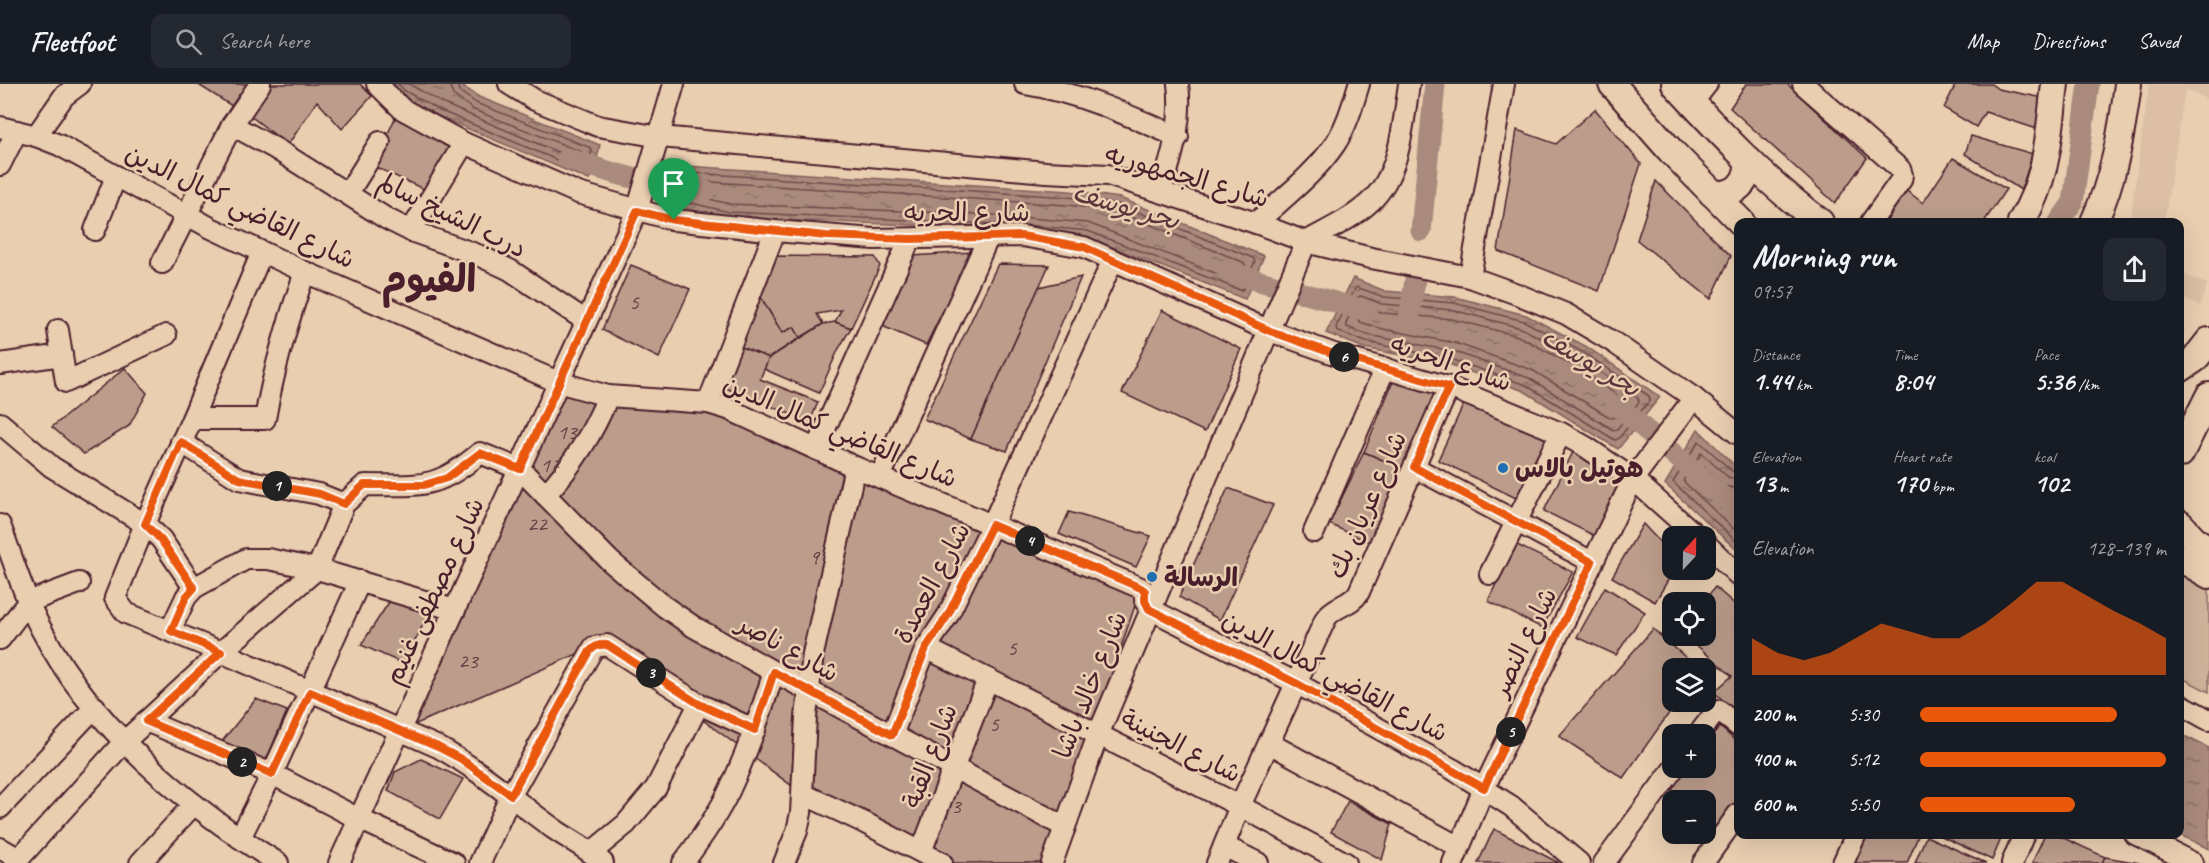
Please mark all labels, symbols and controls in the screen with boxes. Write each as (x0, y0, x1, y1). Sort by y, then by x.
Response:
search box (151, 14, 571, 68)
text: Fleetfoot (30, 24, 115, 59)
icon: search (172, 25, 205, 58)
text: Search here (220, 27, 309, 55)
text: Map (1967, 28, 1999, 54)
text: Directions (2032, 28, 2105, 54)
text: Saved (2138, 28, 2179, 54)
street label: شارع القاضي كمال الدين (117, 136, 360, 281)
street label: شارع الجمهوريه (1101, 137, 1273, 216)
pin (648, 158, 699, 220)
street label: درب الشيخ سالم (371, 165, 532, 268)
icon: arrive (657, 167, 690, 200)
water label: بحر يوسف (1069, 175, 1184, 238)
street label: شارع الحريه (904, 196, 1030, 230)
text: Morning run (1752, 235, 1896, 277)
button: share (2103, 238, 2166, 301)
district label: الفيوم (382, 256, 476, 308)
text: 09:57 (1752, 279, 1792, 304)
house number: 5 (629, 288, 640, 316)
water label: بحر يوسف (1536, 319, 1647, 405)
street label: شارع الحريه (1386, 327, 1516, 400)
pin: 6 (1329, 342, 1359, 372)
text: Distance (1752, 345, 1800, 365)
text: Time (1893, 345, 1917, 365)
text: Pace (2034, 345, 2059, 365)
text: 6 (1340, 347, 1348, 367)
text: 1.44 (1752, 365, 1792, 398)
text: 8:04 (1893, 365, 1933, 398)
text: 5:36 (2034, 365, 2074, 398)
street label: شارع القاضي كمال الدين (715, 367, 962, 501)
text: km (1792, 375, 1812, 395)
text: /km (2074, 375, 2099, 395)
house number: 13 (557, 418, 579, 446)
street label: شارع عريان بك (1320, 426, 1415, 584)
text: Elevation (1752, 447, 1801, 467)
text: Heart rate (1893, 447, 1951, 467)
text: kcal (2034, 447, 2055, 467)
house number: 17 (540, 451, 561, 479)
place label: هوتيل بالاس (1515, 452, 1644, 485)
marker: هوتيل بالاس (1496, 461, 1510, 475)
text: 13 (1752, 467, 1775, 500)
text: 170 (1893, 467, 1928, 500)
text: 102 (2034, 467, 2069, 500)
pin: 1 (262, 471, 292, 501)
text: 1 (273, 476, 281, 496)
text: m (1775, 477, 1788, 497)
text: bpm (1928, 477, 1954, 497)
street label: شارع مصطفى غنيم (376, 492, 494, 691)
house number: 22 (527, 510, 549, 538)
street label: شارع العمدة (886, 517, 979, 650)
pin: 4 (1015, 526, 1045, 556)
north arrow (1662, 526, 1716, 580)
map controls (1662, 526, 1716, 844)
text: 4 (1026, 531, 1034, 551)
text: Elevation (1752, 536, 1814, 561)
text: 128–139 m (2087, 536, 2166, 561)
house number: 9 (809, 543, 821, 571)
place label: الرسالة (1164, 561, 1238, 594)
marker: الرسالة (1145, 570, 1159, 584)
street label: شارع النصر (1483, 582, 1565, 704)
button: locate (1662, 592, 1716, 646)
street label: شارع القاضي كمال الدين (1213, 602, 1454, 755)
street label: شارع ناصر (729, 606, 845, 690)
street label: شارع خالد باشا (1045, 606, 1135, 764)
house number: 5 (1007, 634, 1018, 662)
house number: 23 (458, 647, 480, 675)
pin: 3 (636, 658, 666, 688)
button: layers (1662, 658, 1716, 712)
text: 3 (647, 663, 655, 683)
street label: شارع القبة (895, 699, 966, 813)
street label: شارع الجنينة (1115, 702, 1247, 791)
text: 200 m (1752, 702, 1795, 727)
text: 5:30 (1848, 702, 1879, 727)
house number: 5 (989, 710, 1000, 738)
pin: 5 (1496, 717, 1526, 747)
text: 5 (1508, 722, 1514, 742)
button: + (1662, 724, 1716, 778)
pin: 2 (227, 747, 257, 777)
text: 400 m (1752, 747, 1795, 772)
text: 5:12 (1848, 747, 1879, 772)
text: 2 (238, 752, 246, 772)
button: − (1662, 790, 1716, 844)
house number: 3 (951, 792, 963, 820)
text: 600 m (1752, 792, 1796, 817)
text: 5:50 (1848, 792, 1879, 817)

